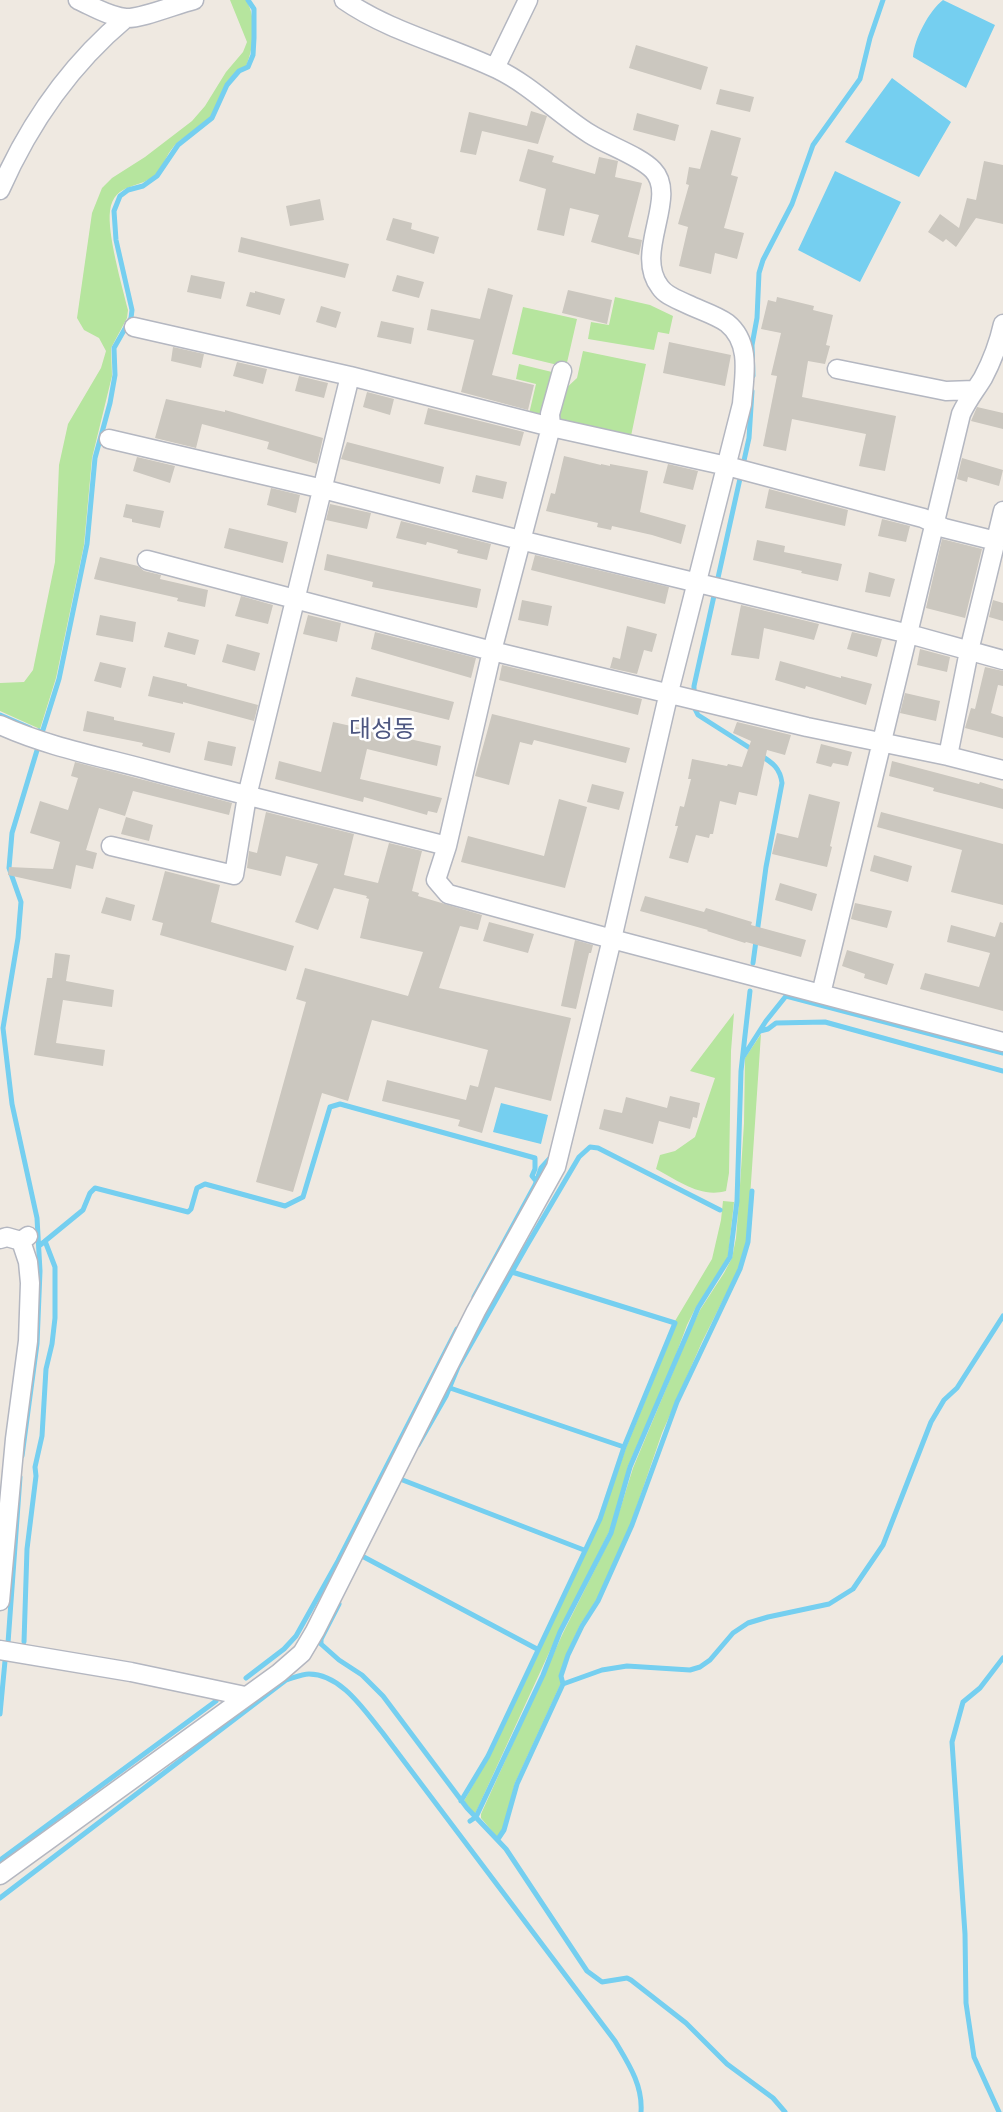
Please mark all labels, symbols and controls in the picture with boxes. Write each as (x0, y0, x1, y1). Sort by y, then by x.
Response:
district label: 대성동 (349, 716, 415, 744)

